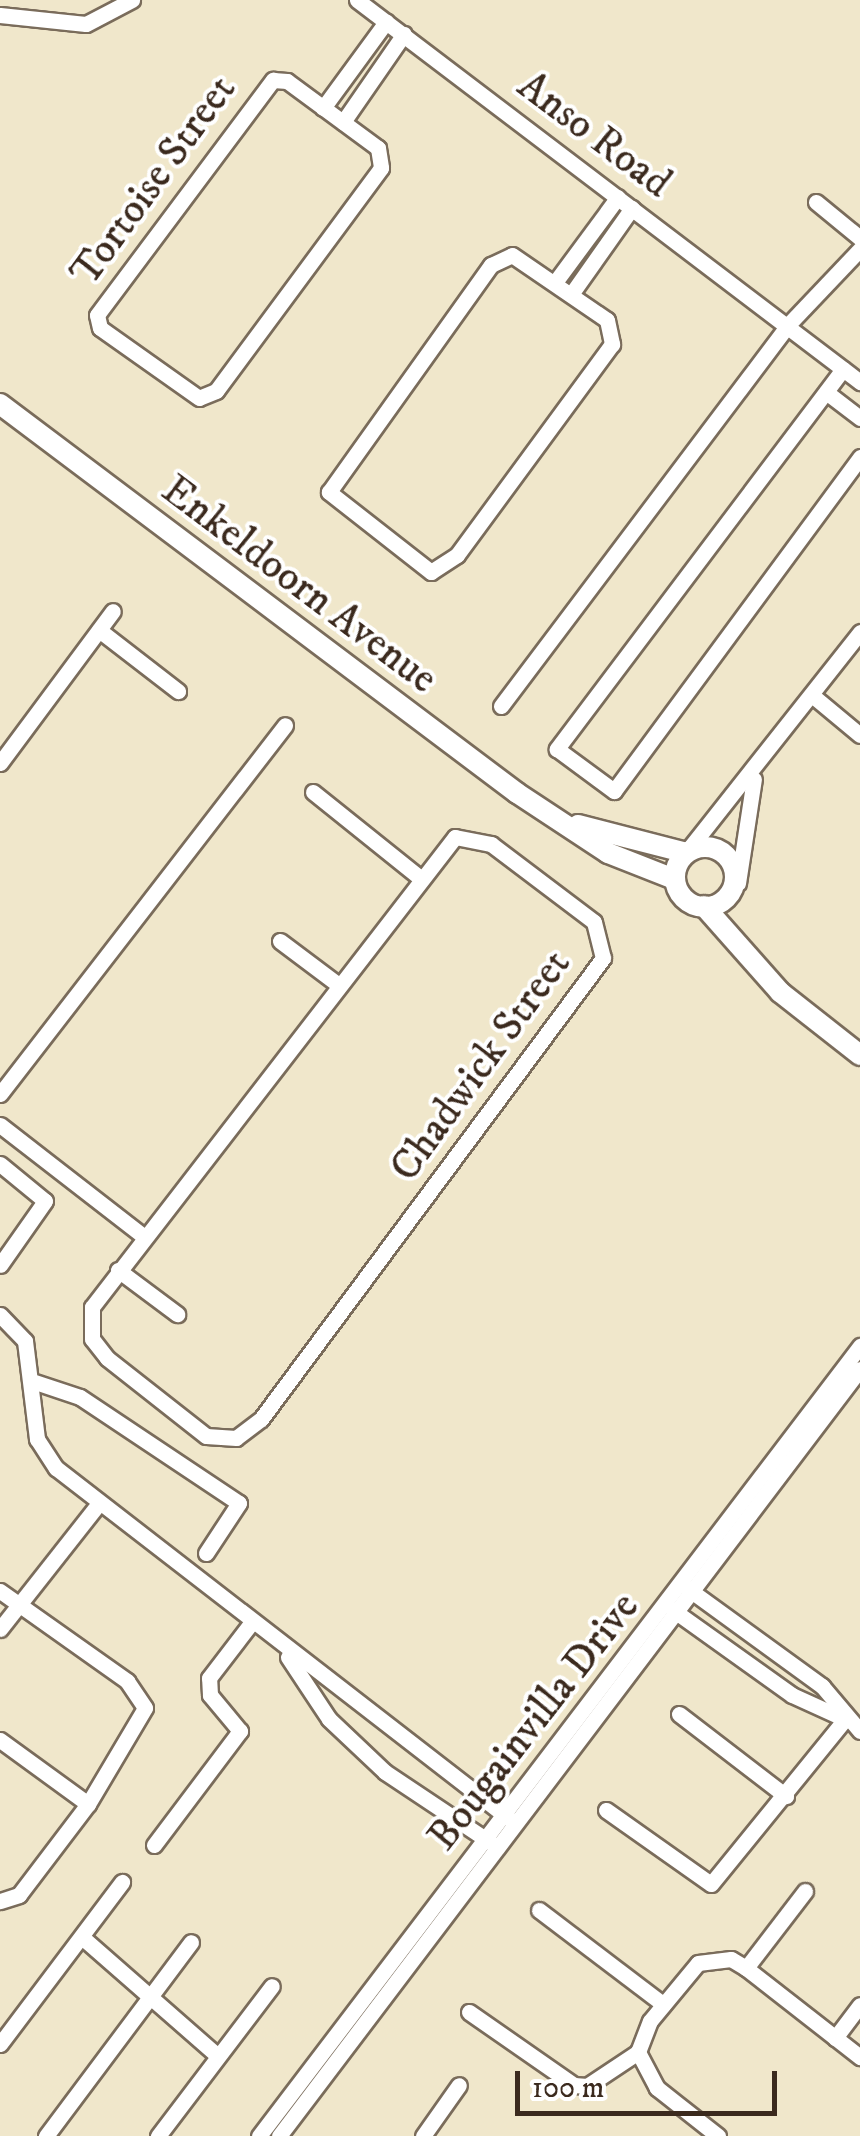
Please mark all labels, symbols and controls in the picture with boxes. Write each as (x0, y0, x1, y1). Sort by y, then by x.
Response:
street label: Anso Road (507, 61, 681, 209)
street label: Tortoise Street (61, 66, 247, 296)
street label: Enkeldoorn Avenue (151, 465, 447, 705)
street label: Chadwick Street (380, 941, 582, 1191)
street label: Bougainvilla Drive (418, 1583, 650, 1861)
scale bar (520, 2051, 782, 2113)
text: 100 m (532, 2070, 604, 2107)

